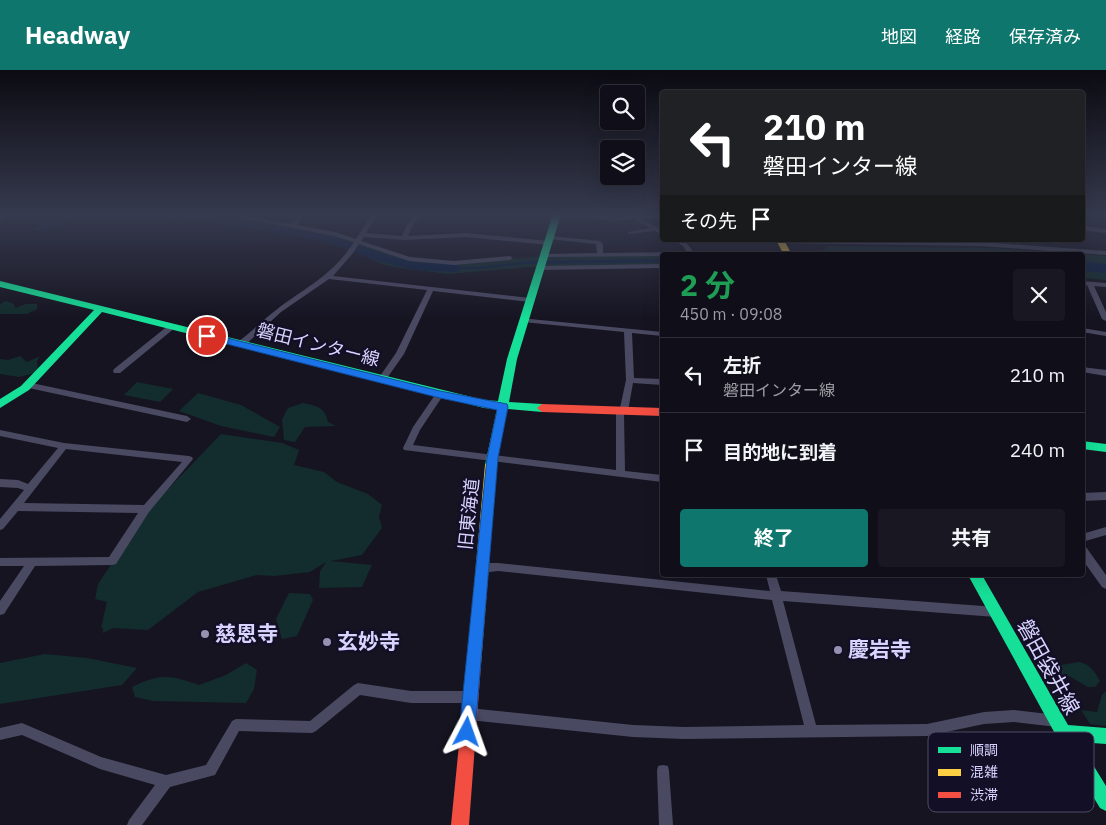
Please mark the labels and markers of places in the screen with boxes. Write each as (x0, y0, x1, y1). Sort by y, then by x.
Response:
pin (186, 315, 228, 357)
place label: 慈恩寺 (215, 619, 278, 647)
place label: 玄妙寺 (337, 627, 400, 655)
marker: 慈恩寺 (199, 628, 211, 640)
place label: 慶岩寺 (848, 635, 911, 663)
marker: 玄妙寺 (321, 636, 333, 648)
marker: 慶岩寺 (832, 644, 844, 656)

